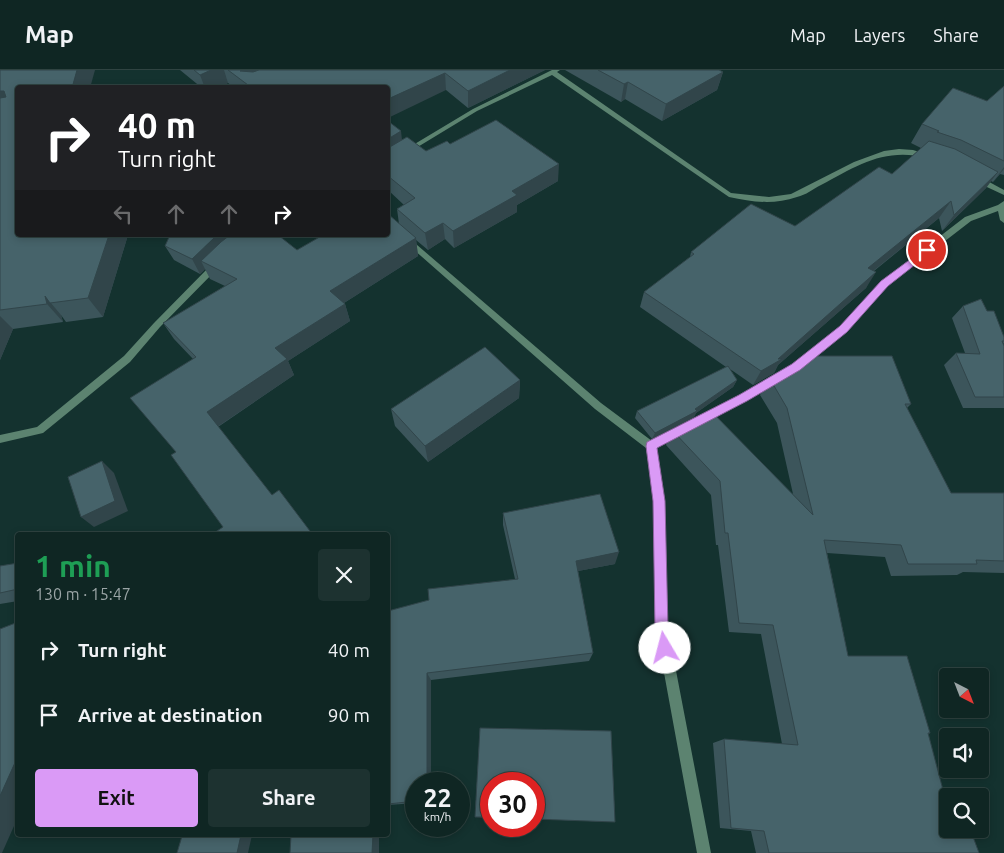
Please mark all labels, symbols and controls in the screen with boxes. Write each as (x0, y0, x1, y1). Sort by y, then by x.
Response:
text: Map (25, 21, 74, 48)
text: Map (790, 25, 826, 45)
text: Layers (854, 25, 905, 45)
text: Share (933, 25, 979, 45)
icon: right (35, 105, 100, 170)
text: 40 m (118, 105, 196, 145)
text: Turn right (118, 146, 216, 171)
icon: left (109, 200, 137, 228)
icon: ahead (162, 200, 190, 228)
icon: ahead (215, 200, 243, 228)
icon: right (268, 200, 296, 228)
pin (906, 229, 948, 271)
icon: arrive (913, 236, 941, 264)
text: 1 min (35, 549, 111, 583)
button: close (318, 549, 370, 601)
text: 130 m · 15:47 (35, 585, 131, 603)
position arrow (638, 621, 690, 673)
icon: right (35, 636, 63, 664)
text: Turn right (78, 639, 166, 661)
text: 40 m (328, 639, 370, 661)
north arrow (939, 668, 989, 718)
map controls (939, 668, 989, 838)
icon: arrive (35, 701, 63, 729)
text: Arrive at destination (78, 704, 263, 726)
text: 90 m (328, 704, 370, 726)
button: sound (939, 728, 989, 778)
button: Exit (35, 769, 198, 827)
button: Share (208, 769, 370, 827)
speed limit sign: 30 (480, 772, 545, 837)
text: 22 (423, 784, 452, 812)
button: search (939, 788, 989, 838)
text: km/h (424, 810, 451, 823)

